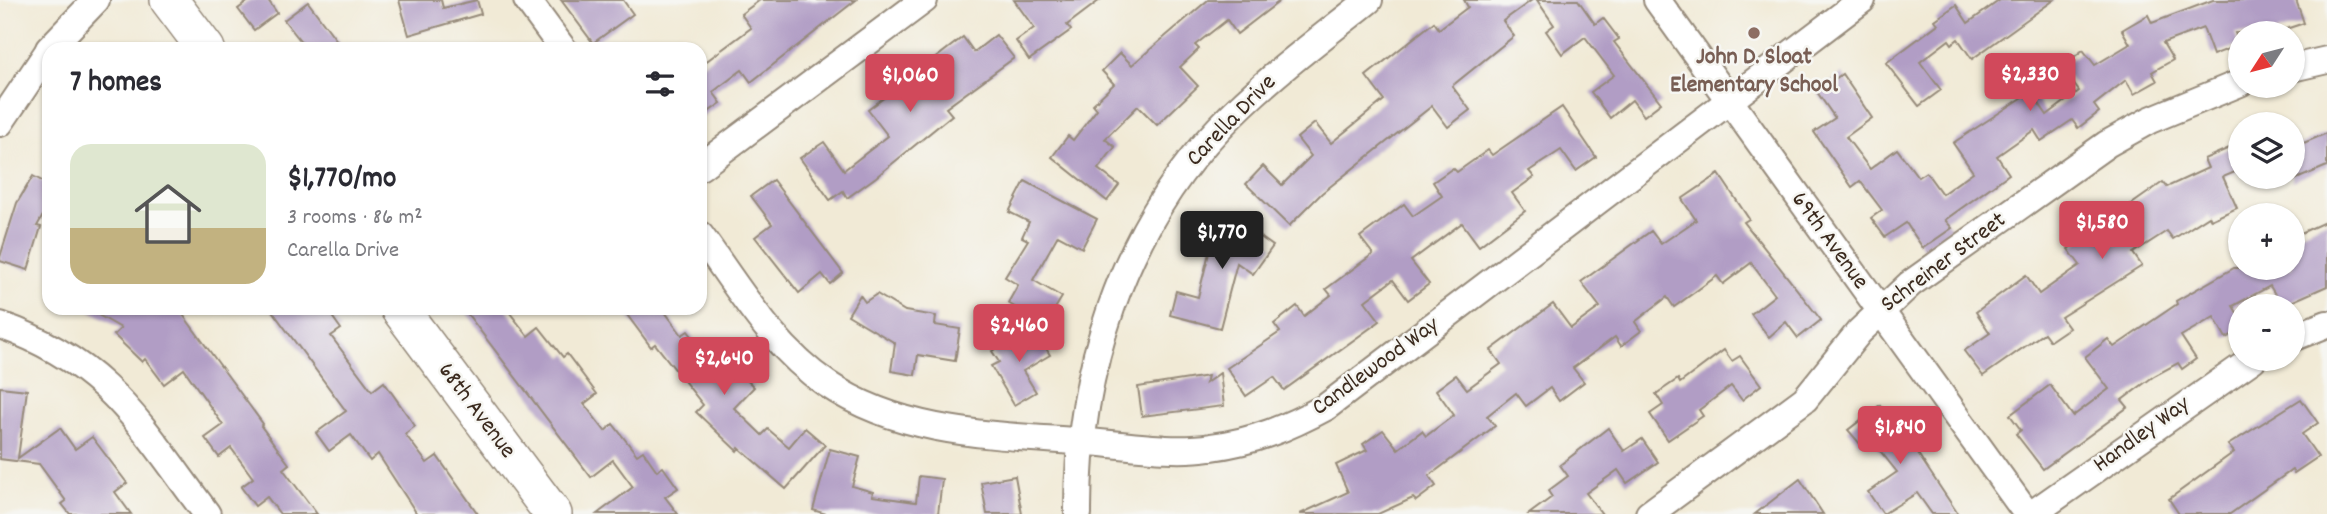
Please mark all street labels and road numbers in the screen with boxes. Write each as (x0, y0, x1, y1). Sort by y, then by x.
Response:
street label: Carella Drive (1179, 67, 1285, 175)
street label: 69th Avenue (1782, 185, 1876, 297)
street label: Schreiner Street (1874, 204, 2014, 322)
street label: Candlewood Way (1305, 308, 1448, 425)
street label: 68th Avenue (429, 356, 523, 466)
street label: Handley Way (2087, 388, 2198, 482)

